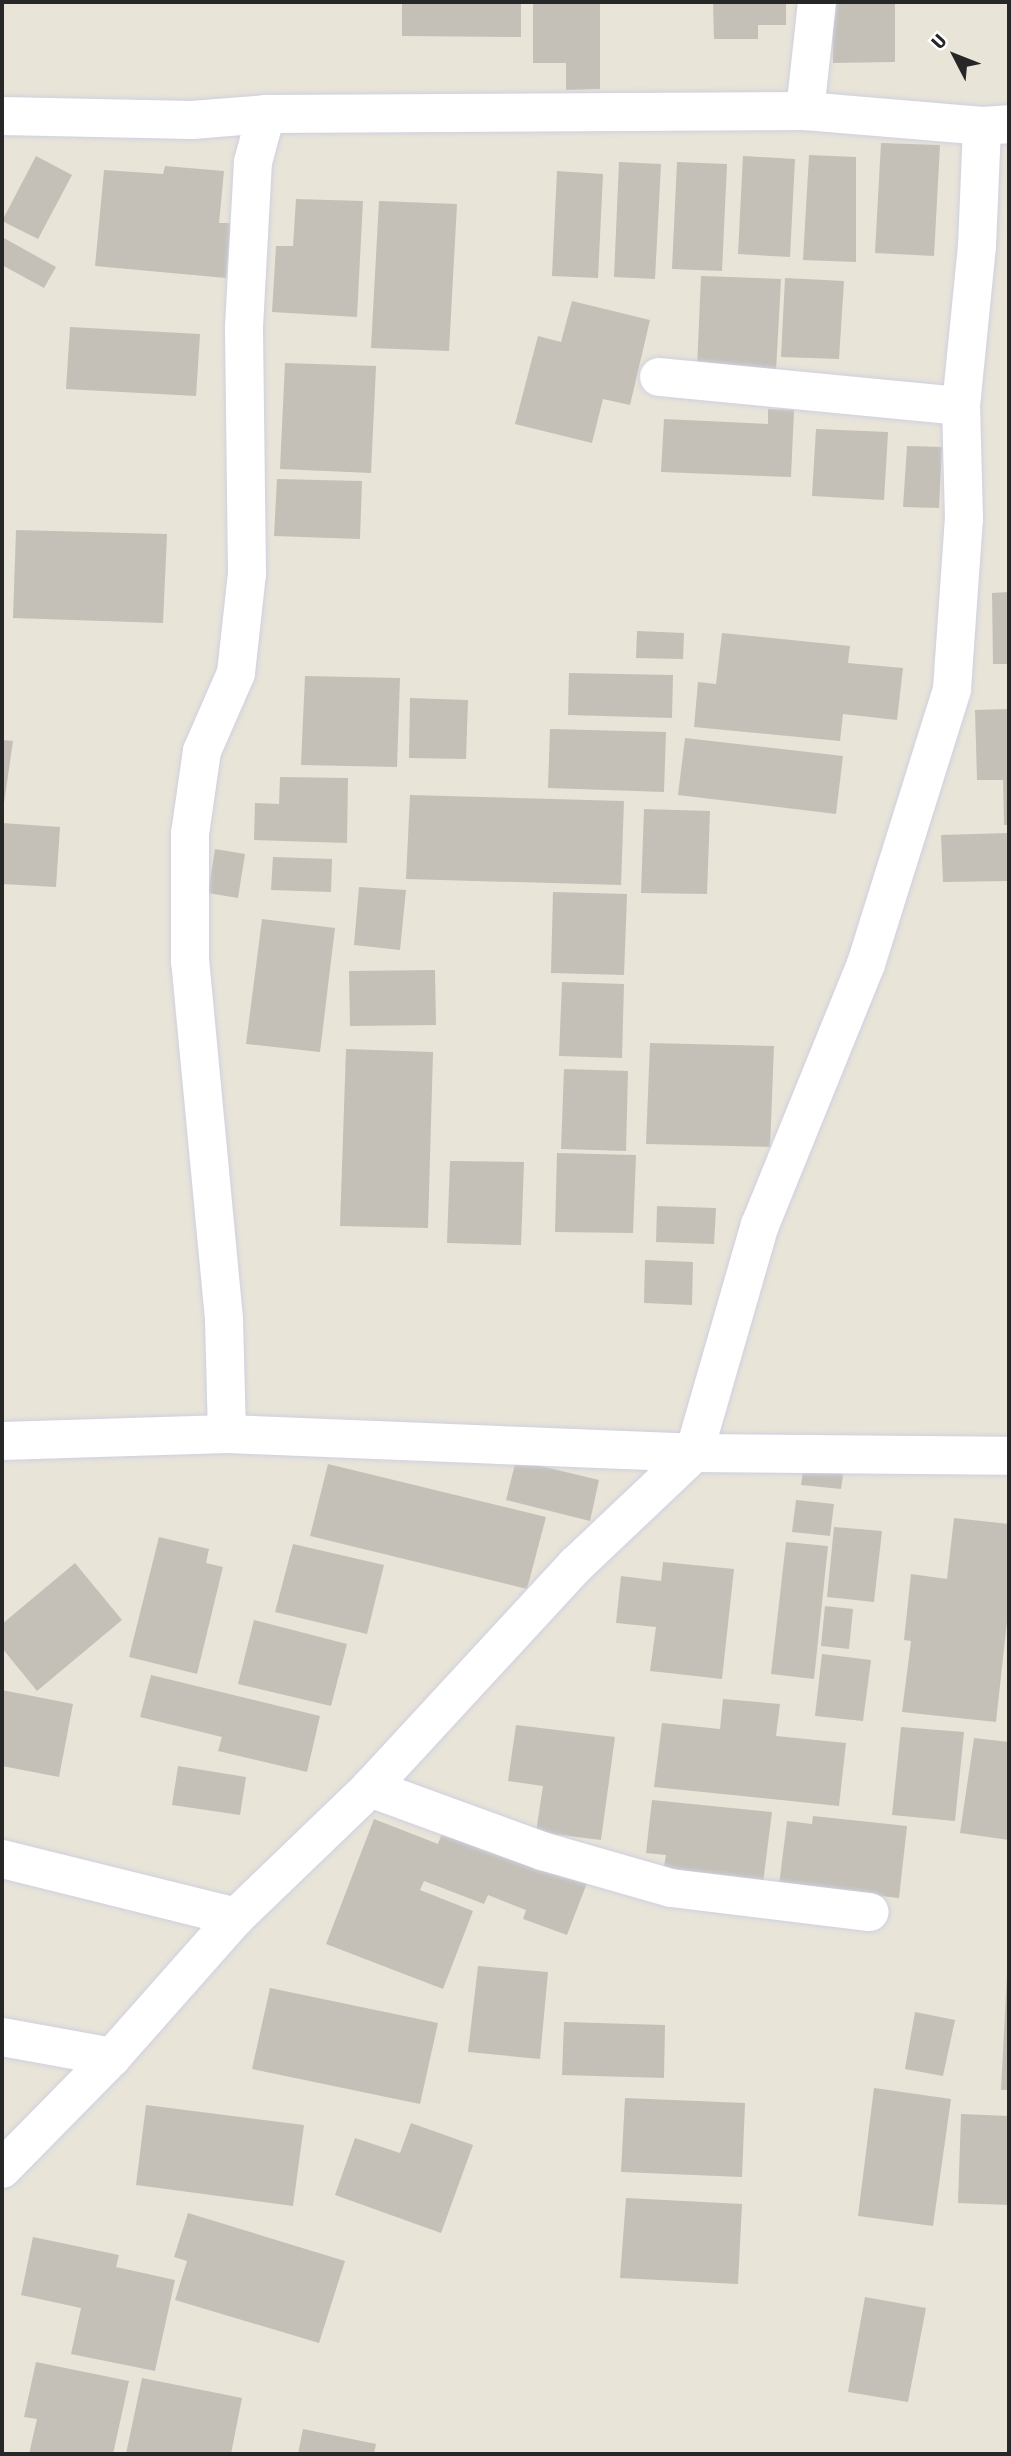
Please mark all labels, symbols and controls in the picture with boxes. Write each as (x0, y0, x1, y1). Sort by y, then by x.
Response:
north arrow (920, 21, 990, 91)
text: U (927, 30, 951, 53)

